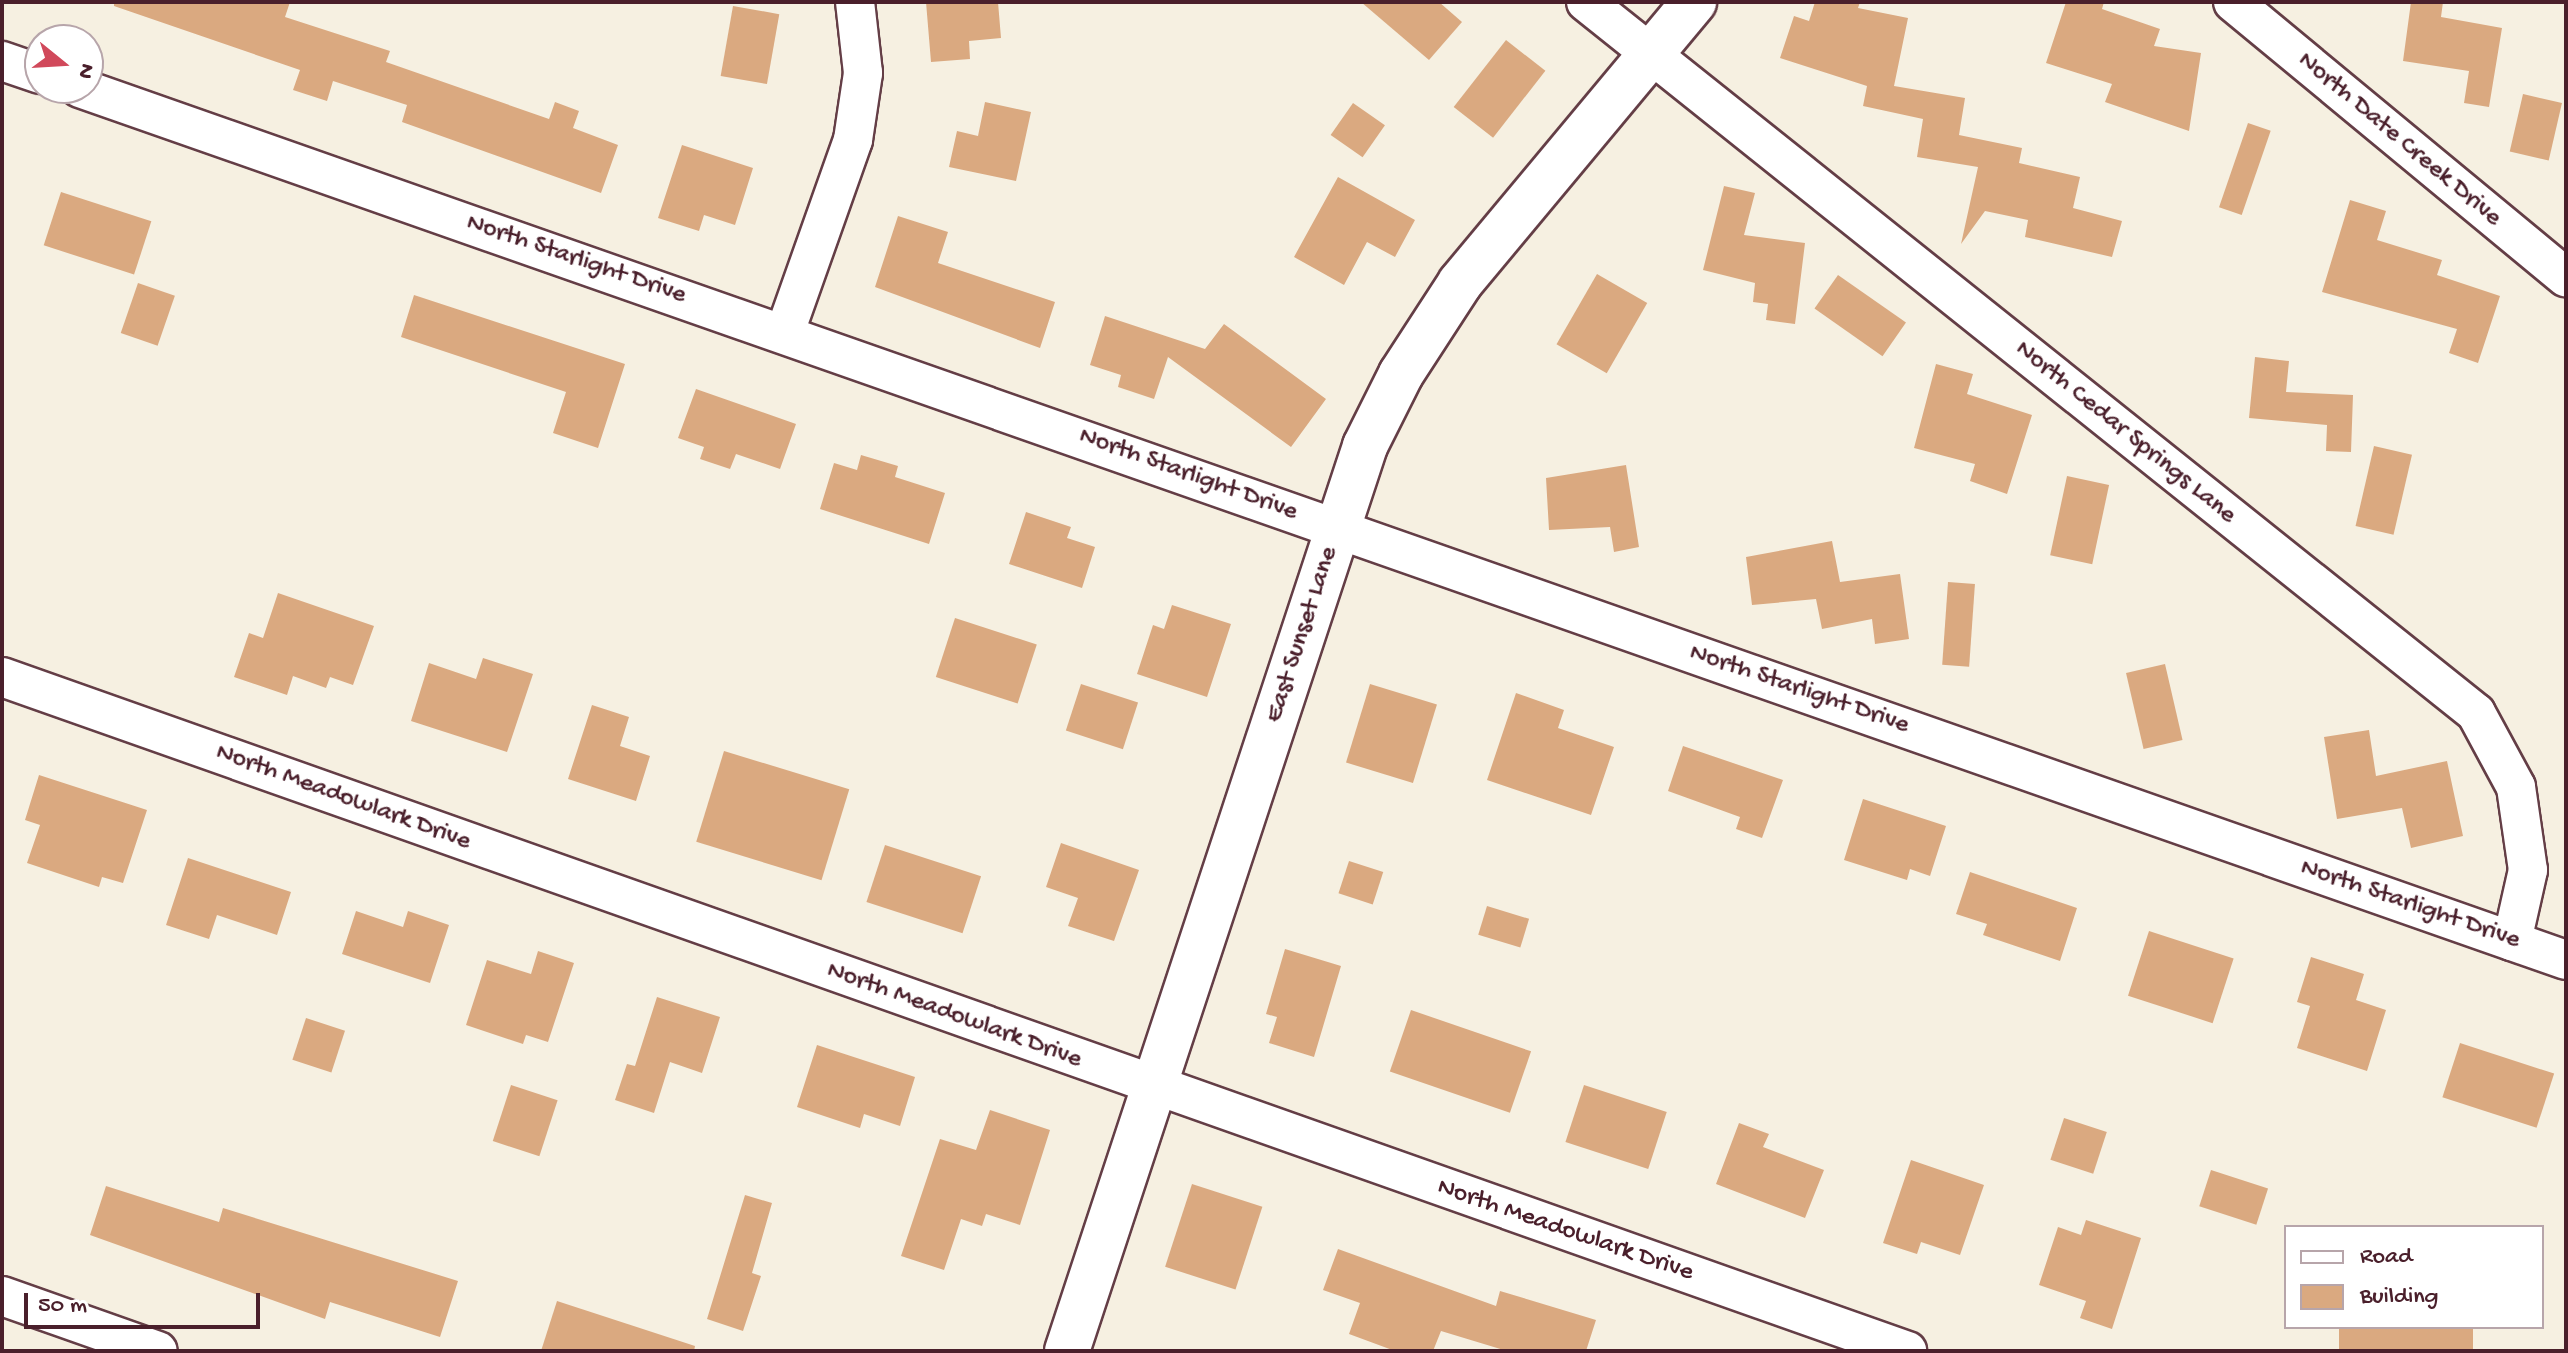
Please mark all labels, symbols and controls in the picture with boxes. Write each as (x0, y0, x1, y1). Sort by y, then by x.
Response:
north arrow (24, 24, 104, 104)
street label: North Date Creek Drive (2291, 46, 2507, 234)
text: N (70, 60, 100, 82)
street label: North Starlight Drive (462, 208, 690, 312)
street label: North Cedar Springs Lane (2008, 334, 2242, 532)
street label: North Starlight Drive (1074, 421, 1302, 529)
street label: East Sunset Lane (1260, 543, 1346, 727)
street label: North Starlight Drive (1685, 638, 1913, 742)
street label: North Meadowlark Drive (211, 737, 475, 859)
street label: North Starlight Drive (2296, 853, 2524, 957)
street label: North Meadowlark Drive (822, 955, 1086, 1077)
street label: North Meadowlark Drive (1433, 1172, 1697, 1290)
legend (2284, 1225, 2544, 1329)
text: Road (2360, 1243, 2412, 1272)
scale bar (28, 1277, 264, 1327)
text: Building (2360, 1283, 2438, 1312)
text: 50 m (38, 1292, 87, 1321)

